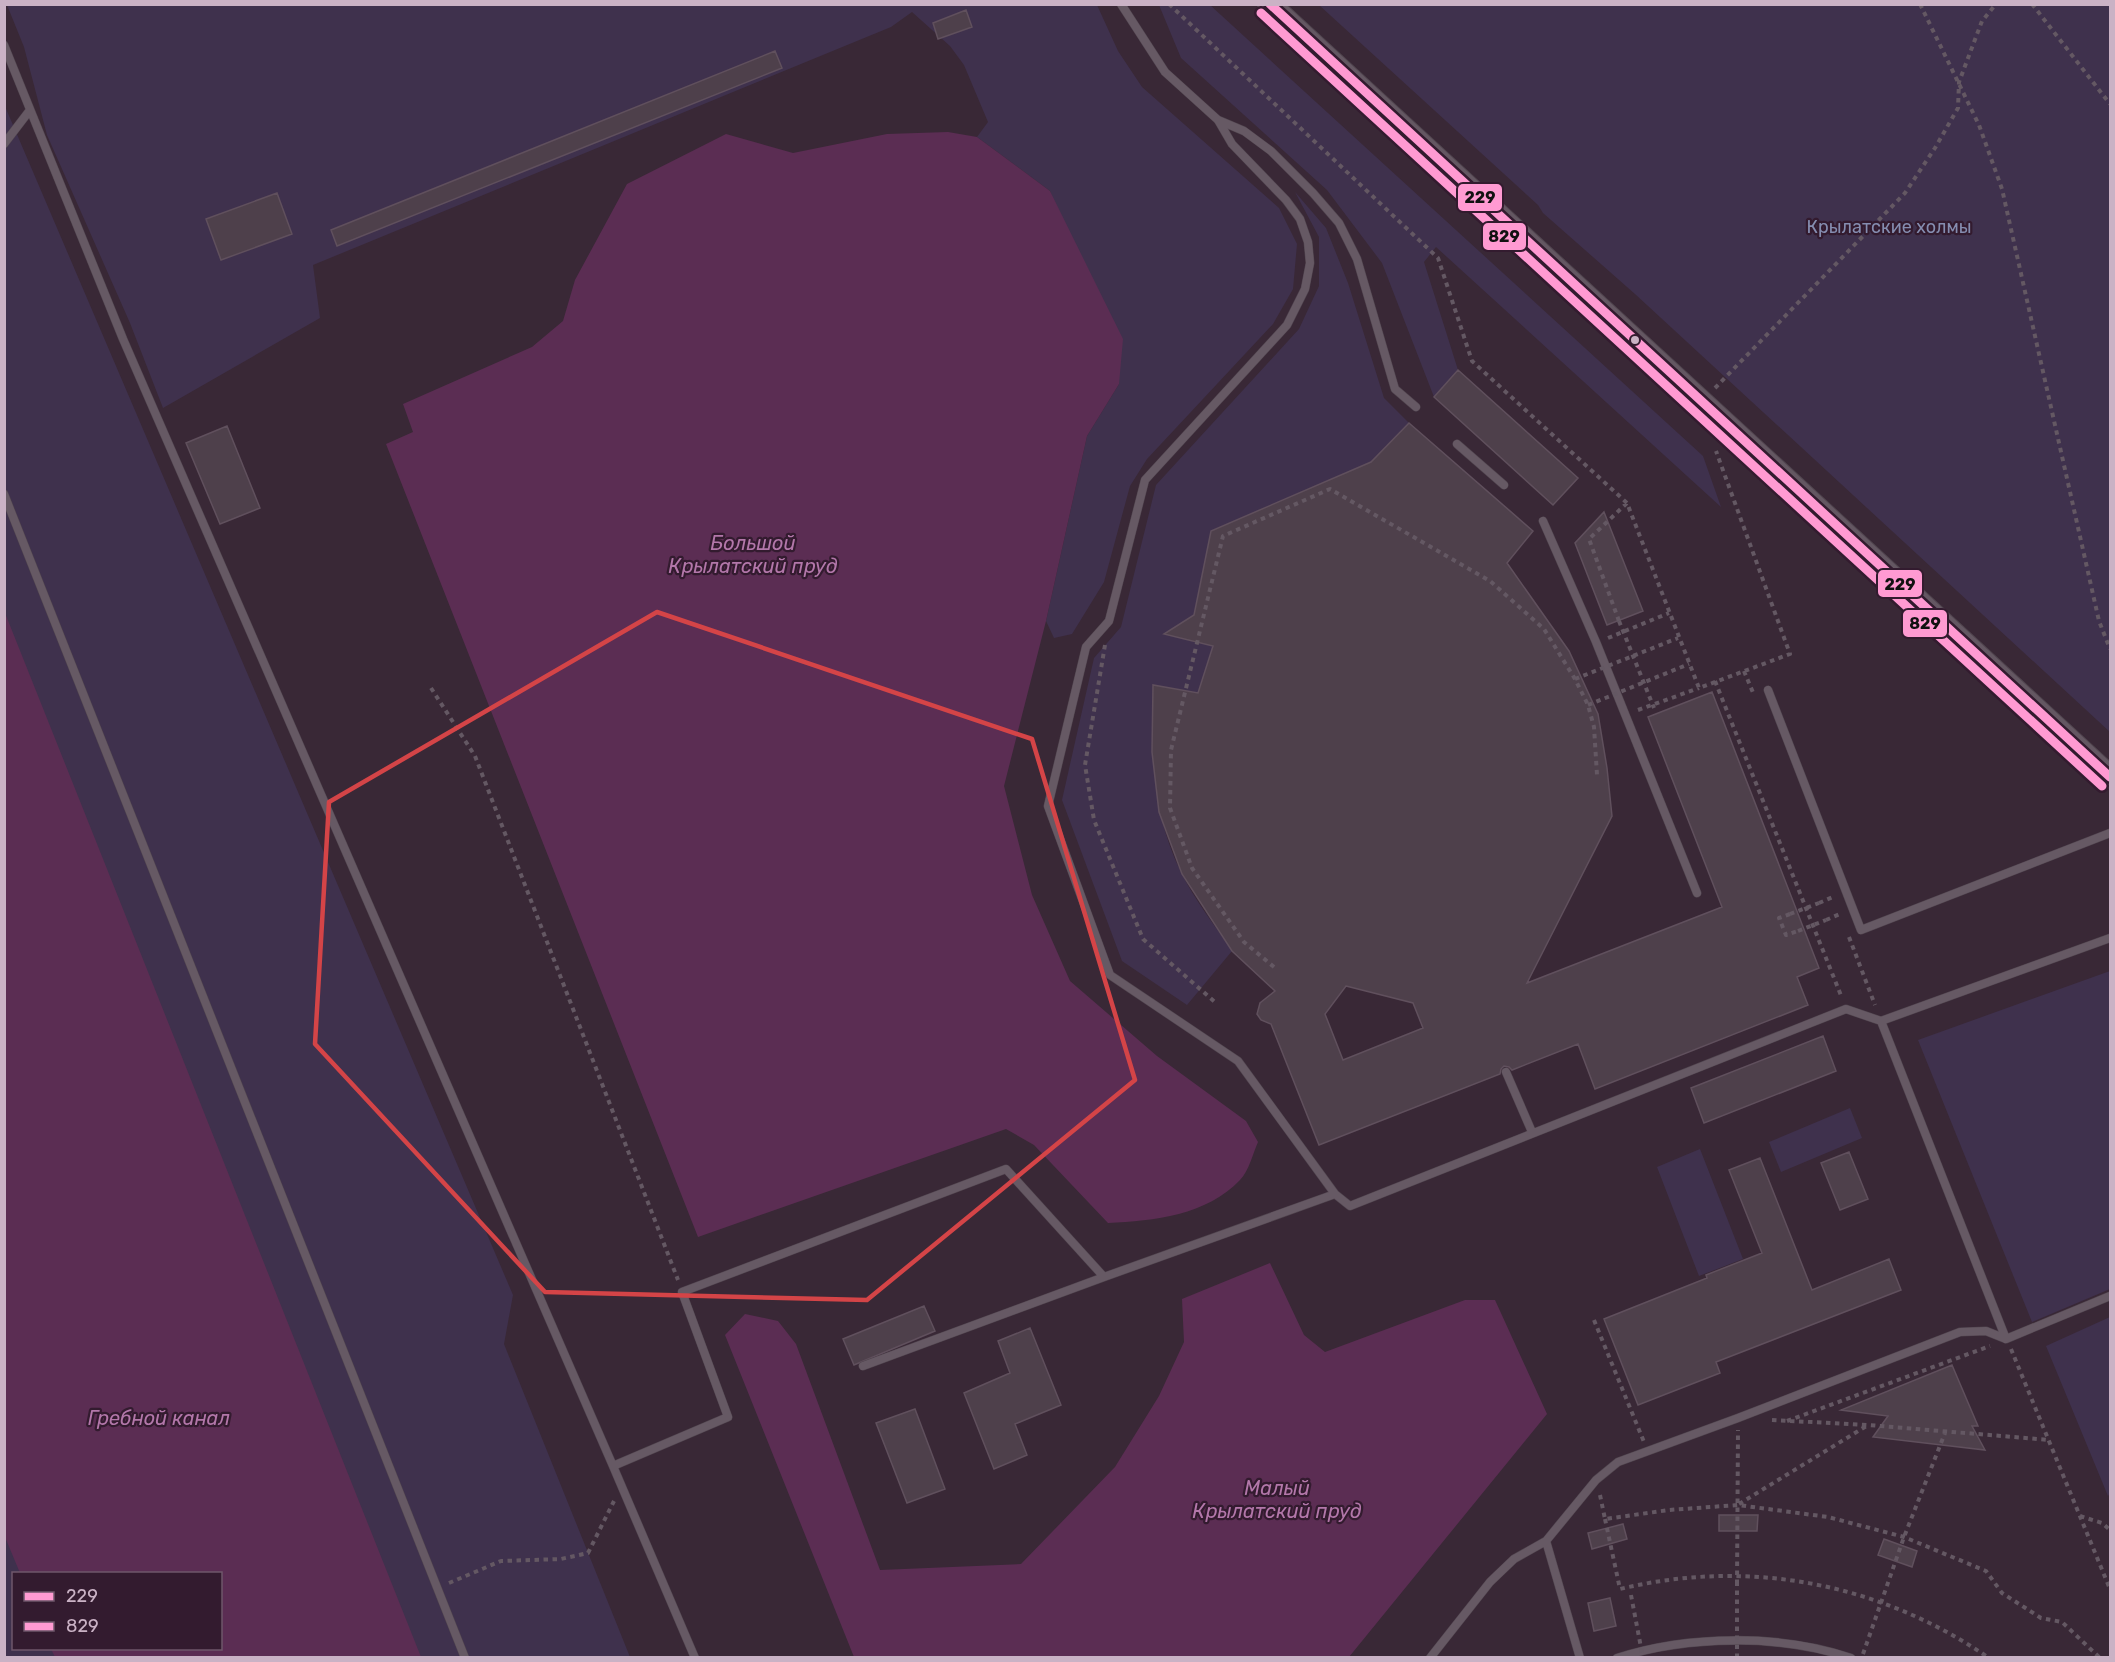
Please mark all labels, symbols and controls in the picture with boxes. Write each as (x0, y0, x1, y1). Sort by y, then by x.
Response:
line badge: 229 (1457, 183, 1503, 212)
text: 229 (1464, 188, 1496, 207)
park label: Крылатские холмы (1807, 216, 1971, 238)
line badge: 829 (1482, 222, 1527, 251)
text: 829 (1488, 227, 1520, 246)
unlabelled marker (1629, 334, 1641, 346)
water label: Большой Крылатский пруд (668, 531, 838, 578)
line badge: 229 (1877, 569, 1923, 598)
text: 229 (1884, 575, 1916, 594)
line badge: 829 (1902, 609, 1948, 638)
text: 829 (1909, 614, 1941, 633)
water label: Гребной канал (88, 1406, 230, 1430)
water label: Малый Крылатский пруд (1192, 1476, 1362, 1523)
legend (12, 1572, 222, 1650)
text: 229 (66, 1585, 98, 1607)
text: 829 (66, 1615, 99, 1637)

